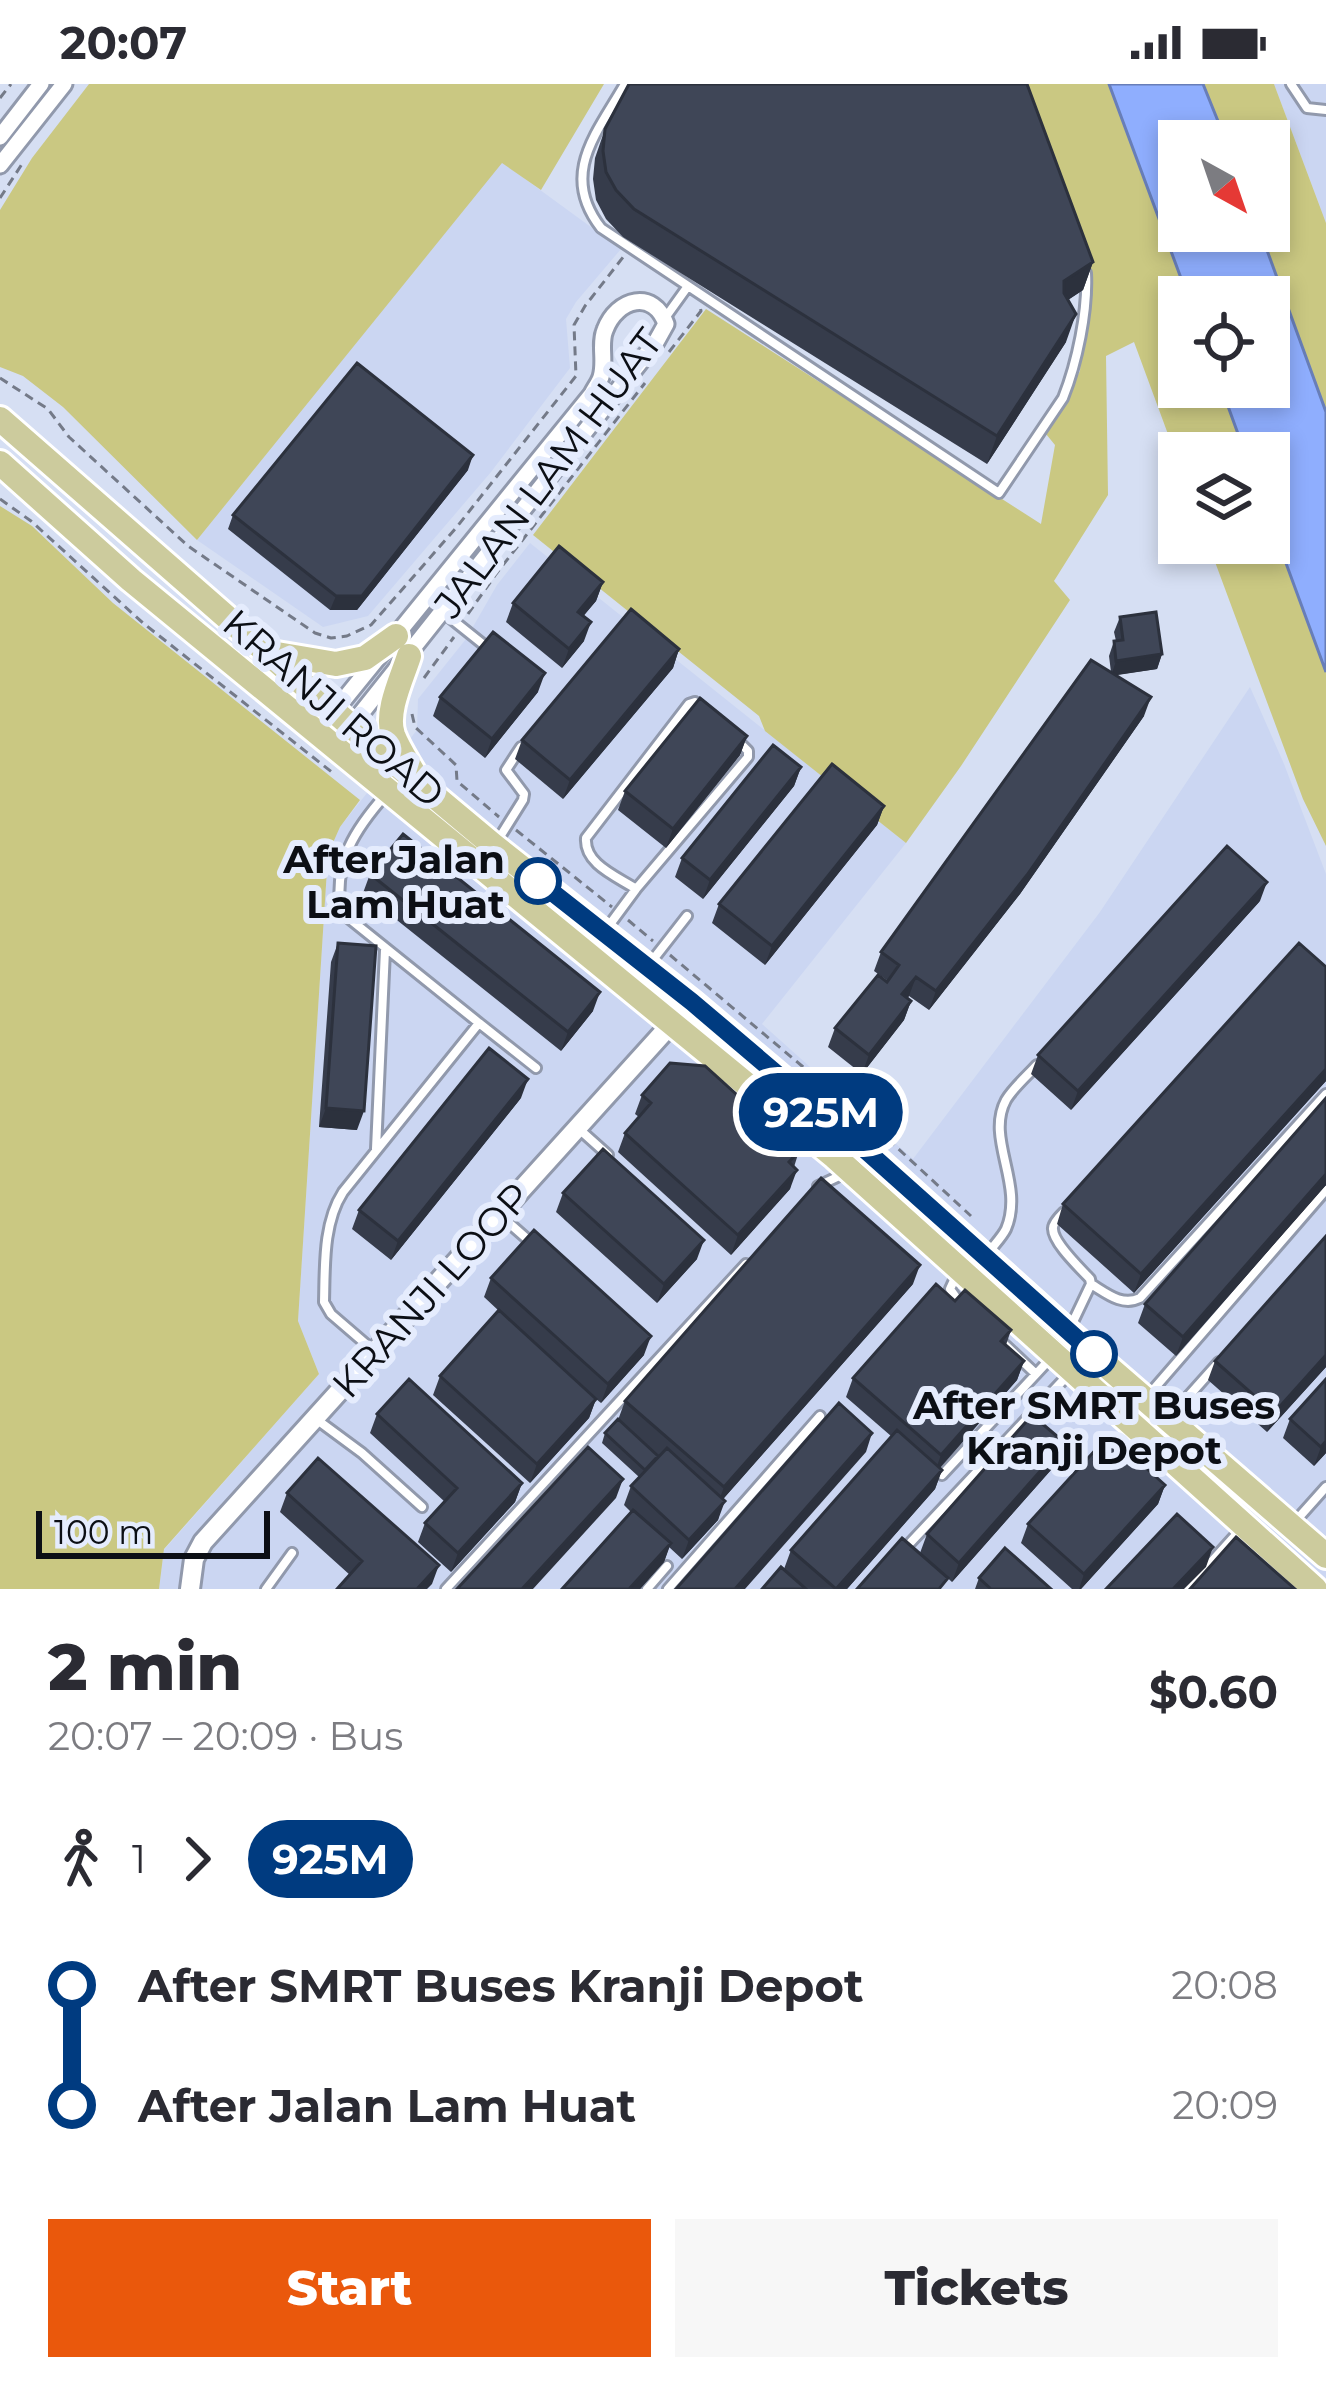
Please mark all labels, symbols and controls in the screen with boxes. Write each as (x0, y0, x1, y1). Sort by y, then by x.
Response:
text: 20:07 (60, 15, 187, 70)
north arrow (1158, 120, 1290, 252)
map controls (1158, 120, 1290, 564)
button: locate (1158, 276, 1290, 408)
street label: JALAN LAM HUAT (423, 319, 673, 628)
button: layers (1158, 432, 1290, 564)
street label: KRANJI ROAD (213, 599, 455, 817)
place label: After Jalan Lam Huat (282, 835, 505, 928)
marker: After Jalan Lam Huat (516, 859, 560, 903)
line badge: 925M (737, 1073, 905, 1151)
text: 925M (763, 1086, 879, 1138)
street label: KRANJI LOOP (322, 1172, 540, 1408)
marker: After SMRT Buses Kranji Depot (1072, 1332, 1116, 1376)
place label: After SMRT Buses Kranji Depot (912, 1381, 1275, 1474)
scale bar (36, 1505, 270, 1558)
text: 100 m (54, 1512, 153, 1552)
text: 2 min (48, 1626, 242, 1707)
text: $0.60 (1149, 1664, 1278, 1719)
text: 20:07 – 20:09 · Bus (48, 1712, 403, 1760)
icon: walk (48, 1826, 114, 1892)
icon: forward (164, 1826, 230, 1892)
text: 925M (272, 1833, 389, 1885)
text: 1 (132, 1835, 146, 1883)
text: After SMRT Buses Kranji Depot (138, 1958, 863, 2013)
text: 20:08 (1171, 1961, 1278, 2009)
text: After Jalan Lam Huat (138, 2078, 636, 2133)
text: 20:09 (1172, 2081, 1278, 2129)
button: Start (48, 2219, 651, 2357)
button: Tickets (675, 2219, 1278, 2357)

